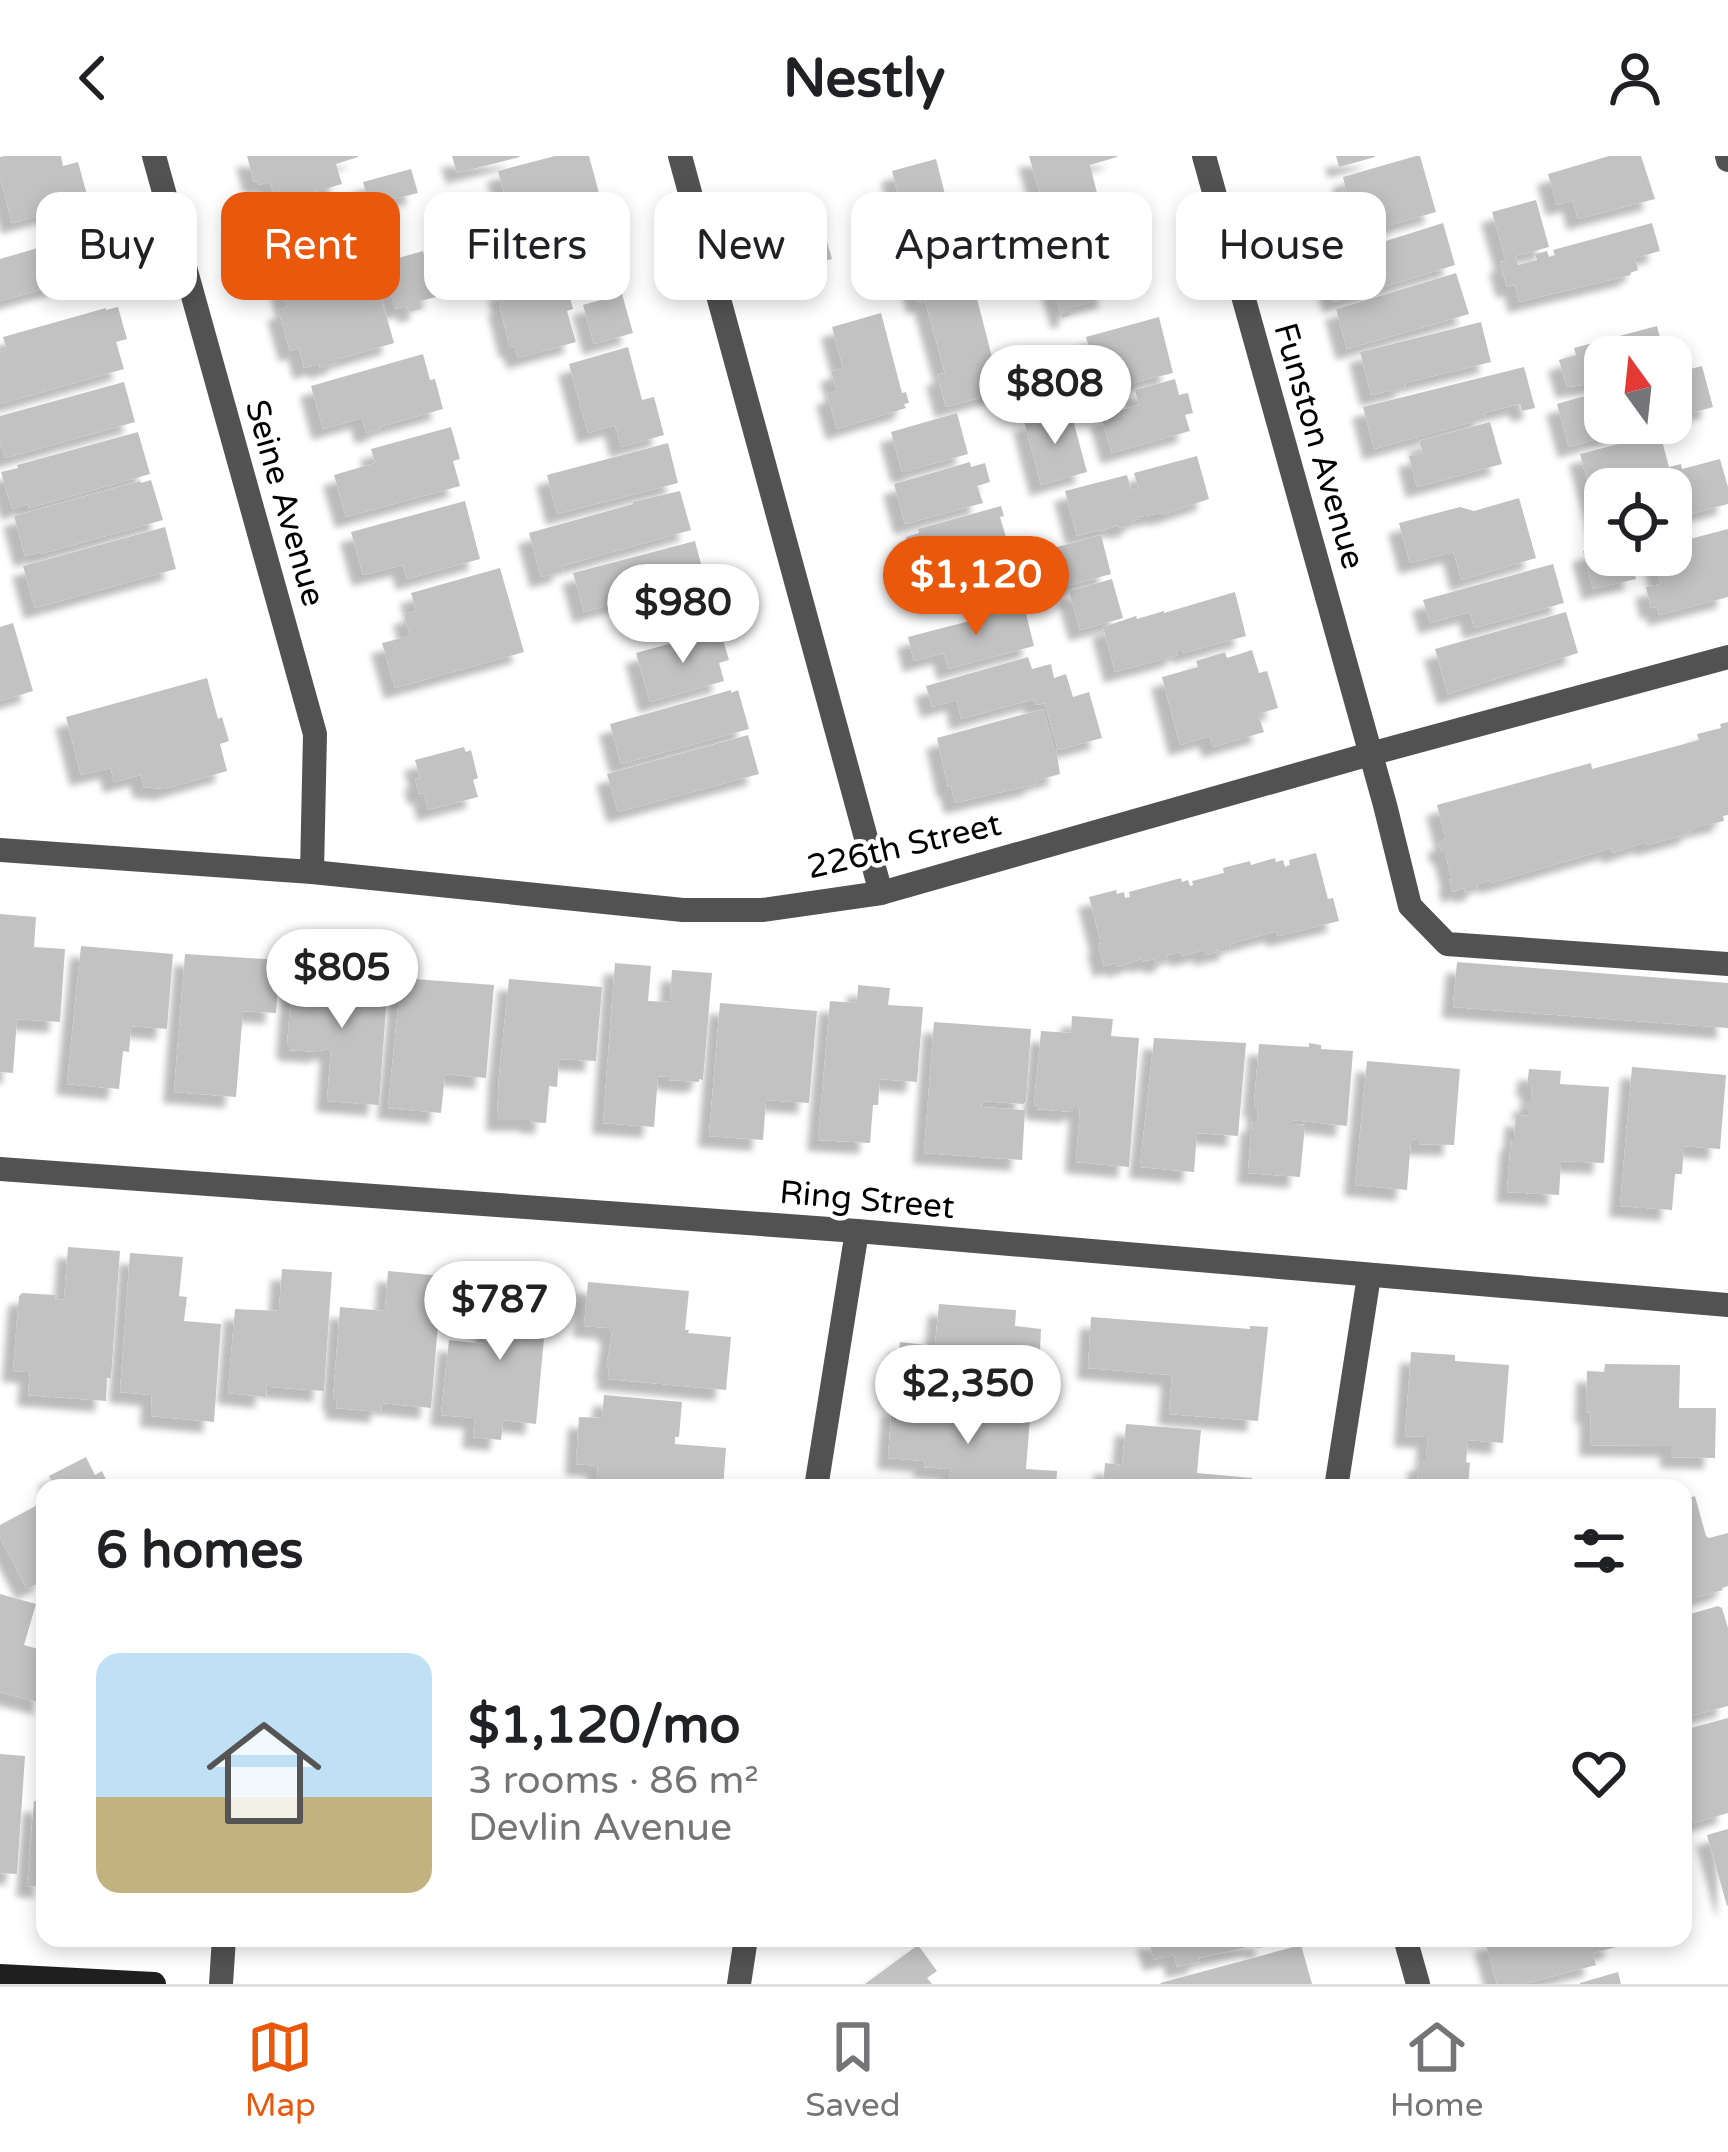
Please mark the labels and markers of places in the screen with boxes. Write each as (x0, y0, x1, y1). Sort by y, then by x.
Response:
pin: $808 (984, 345, 1126, 447)
pin: $1,120 (878, 536, 1074, 638)
pin: $980 (612, 564, 754, 666)
pin: $805 (271, 929, 413, 1031)
pin: $787 (429, 1261, 571, 1363)
pin: $2,350 (870, 1345, 1066, 1447)

